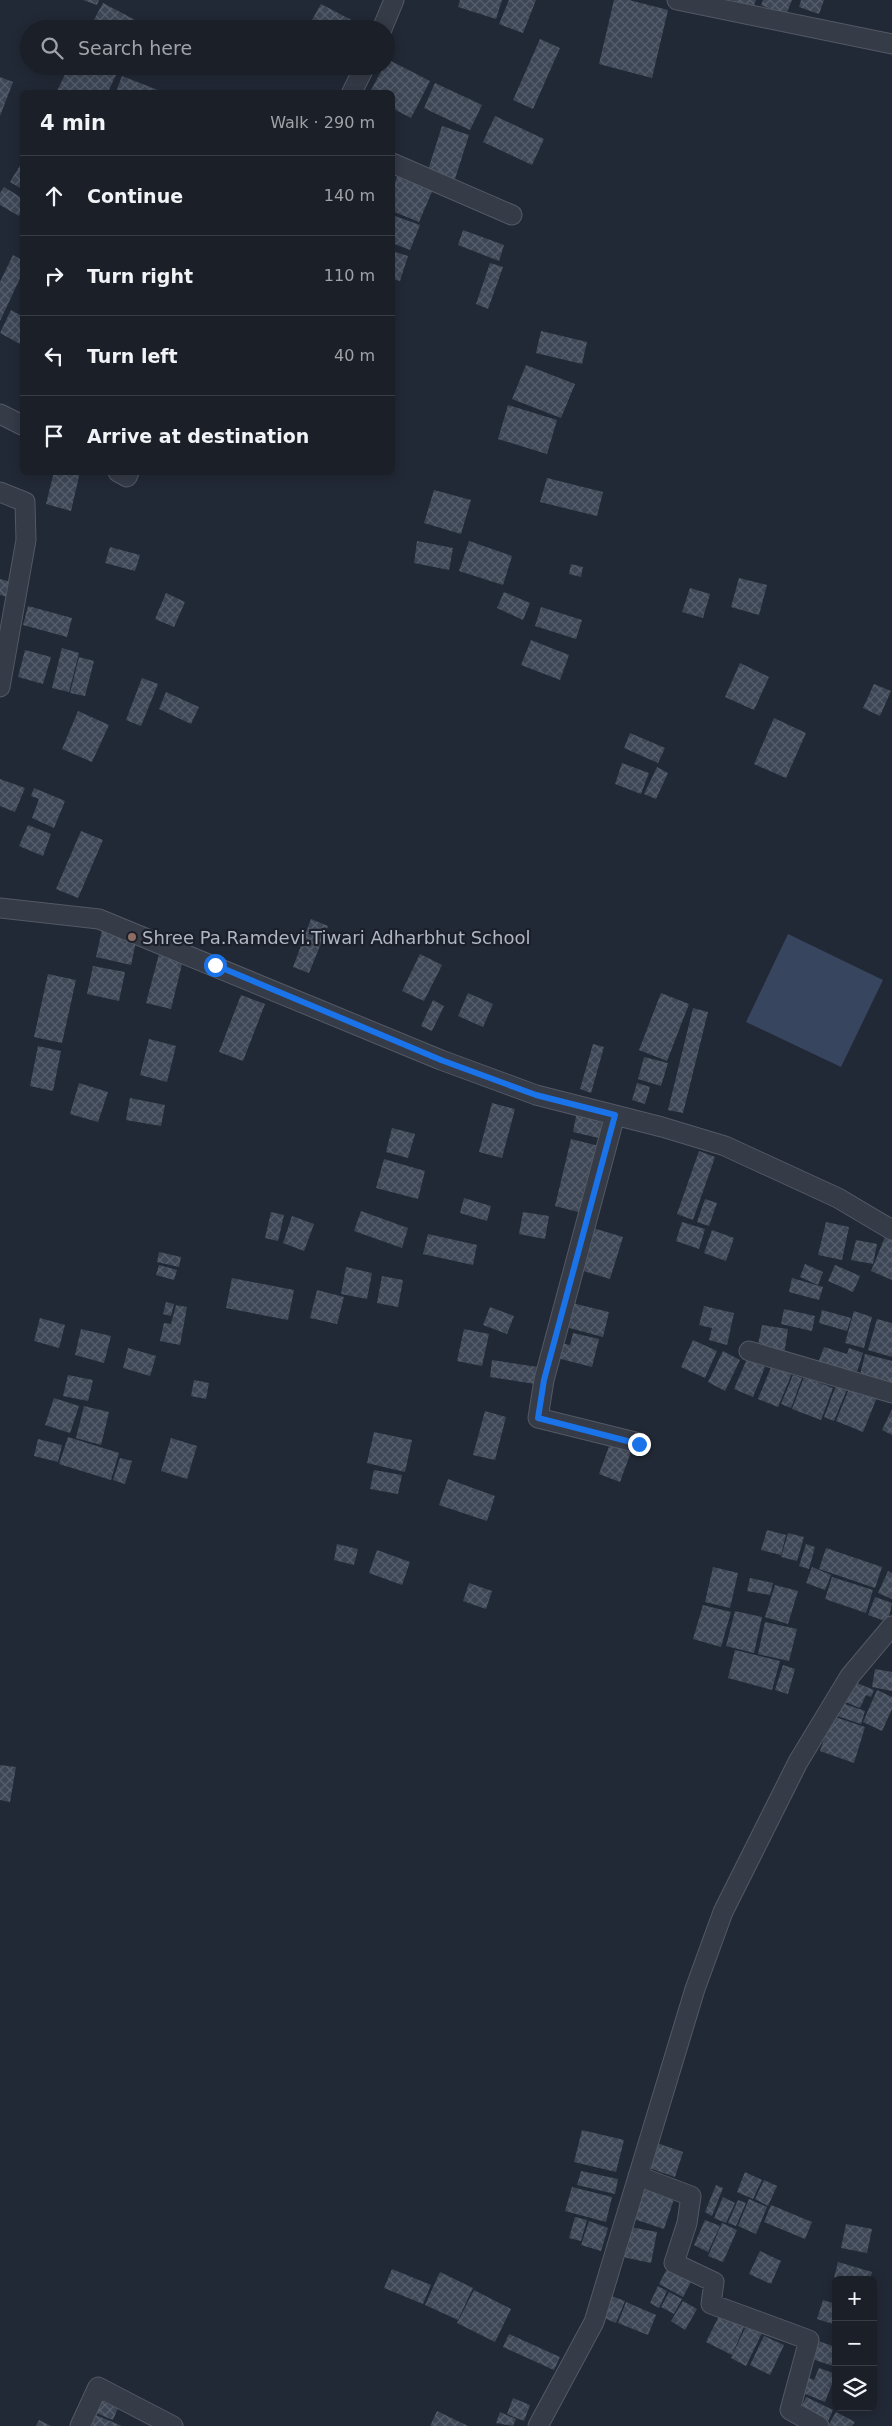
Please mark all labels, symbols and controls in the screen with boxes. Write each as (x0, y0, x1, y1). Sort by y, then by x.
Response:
search box (20, 20, 395, 75)
icon: search (38, 34, 66, 62)
text: Search here (78, 37, 192, 59)
text: 4 min (40, 111, 106, 135)
text: Walk · 290 m (270, 113, 375, 132)
icon: ahead (40, 182, 68, 210)
text: Continue (87, 185, 183, 207)
text: 140 m (324, 186, 375, 205)
icon: right (40, 262, 68, 290)
text: Turn right (87, 265, 193, 287)
text: 110 m (324, 266, 375, 285)
icon: left (40, 342, 68, 370)
text: Turn left (87, 345, 178, 367)
text: 40 m (334, 346, 375, 365)
icon: arrive (40, 422, 68, 450)
text: Arrive at destination (87, 425, 309, 447)
place label: Shree Pa.Ramdevi.Tiwari Adharbhut School (142, 927, 530, 948)
marker: Shree Pa.Ramdevi.Tiwari Adharbhut School (126, 931, 138, 943)
route start (204, 954, 227, 977)
route end (628, 1433, 651, 1456)
map controls (832, 2276, 877, 2411)
button: + (832, 2276, 877, 2321)
button: − (832, 2321, 877, 2366)
button: layers (832, 2366, 877, 2411)

